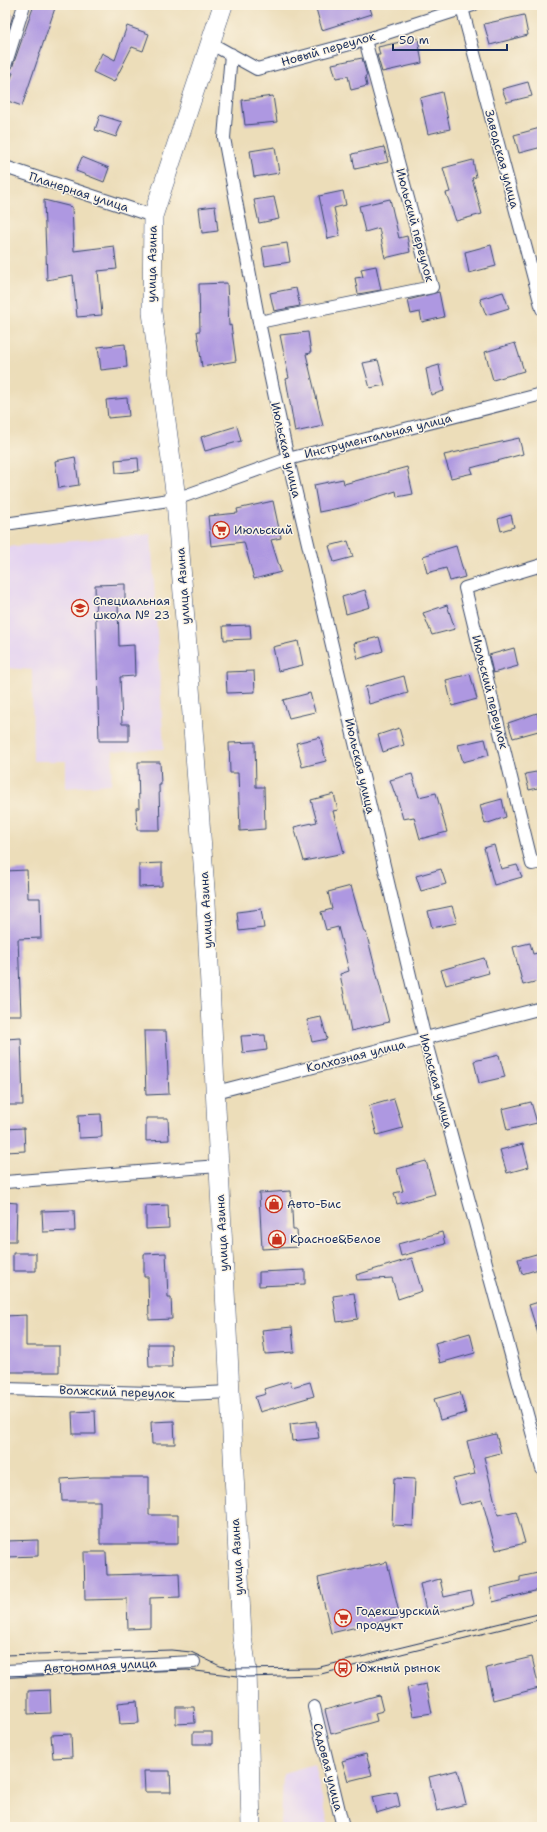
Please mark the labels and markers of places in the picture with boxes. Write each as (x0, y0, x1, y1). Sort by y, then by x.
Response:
supermarket icon: Июльский (211, 520, 231, 540)
place label: Июльский (234, 522, 293, 538)
place label: Специальная школа № 23 (93, 593, 170, 623)
school or university icon: Специальная школа № 23 (70, 598, 90, 618)
shop icon: Авто-Бис (264, 1194, 284, 1214)
place label: Авто-Бис (287, 1196, 341, 1212)
shop icon: Красное&Белое (267, 1229, 287, 1249)
place label: Красное&Белое (290, 1231, 381, 1247)
place label: Годекшурский продукт (356, 1603, 440, 1633)
supermarket icon: Годекшурский продукт (333, 1608, 353, 1628)
bus stop icon: Южный рынок (333, 1658, 353, 1678)
place label: Южный рынок (356, 1660, 441, 1676)

